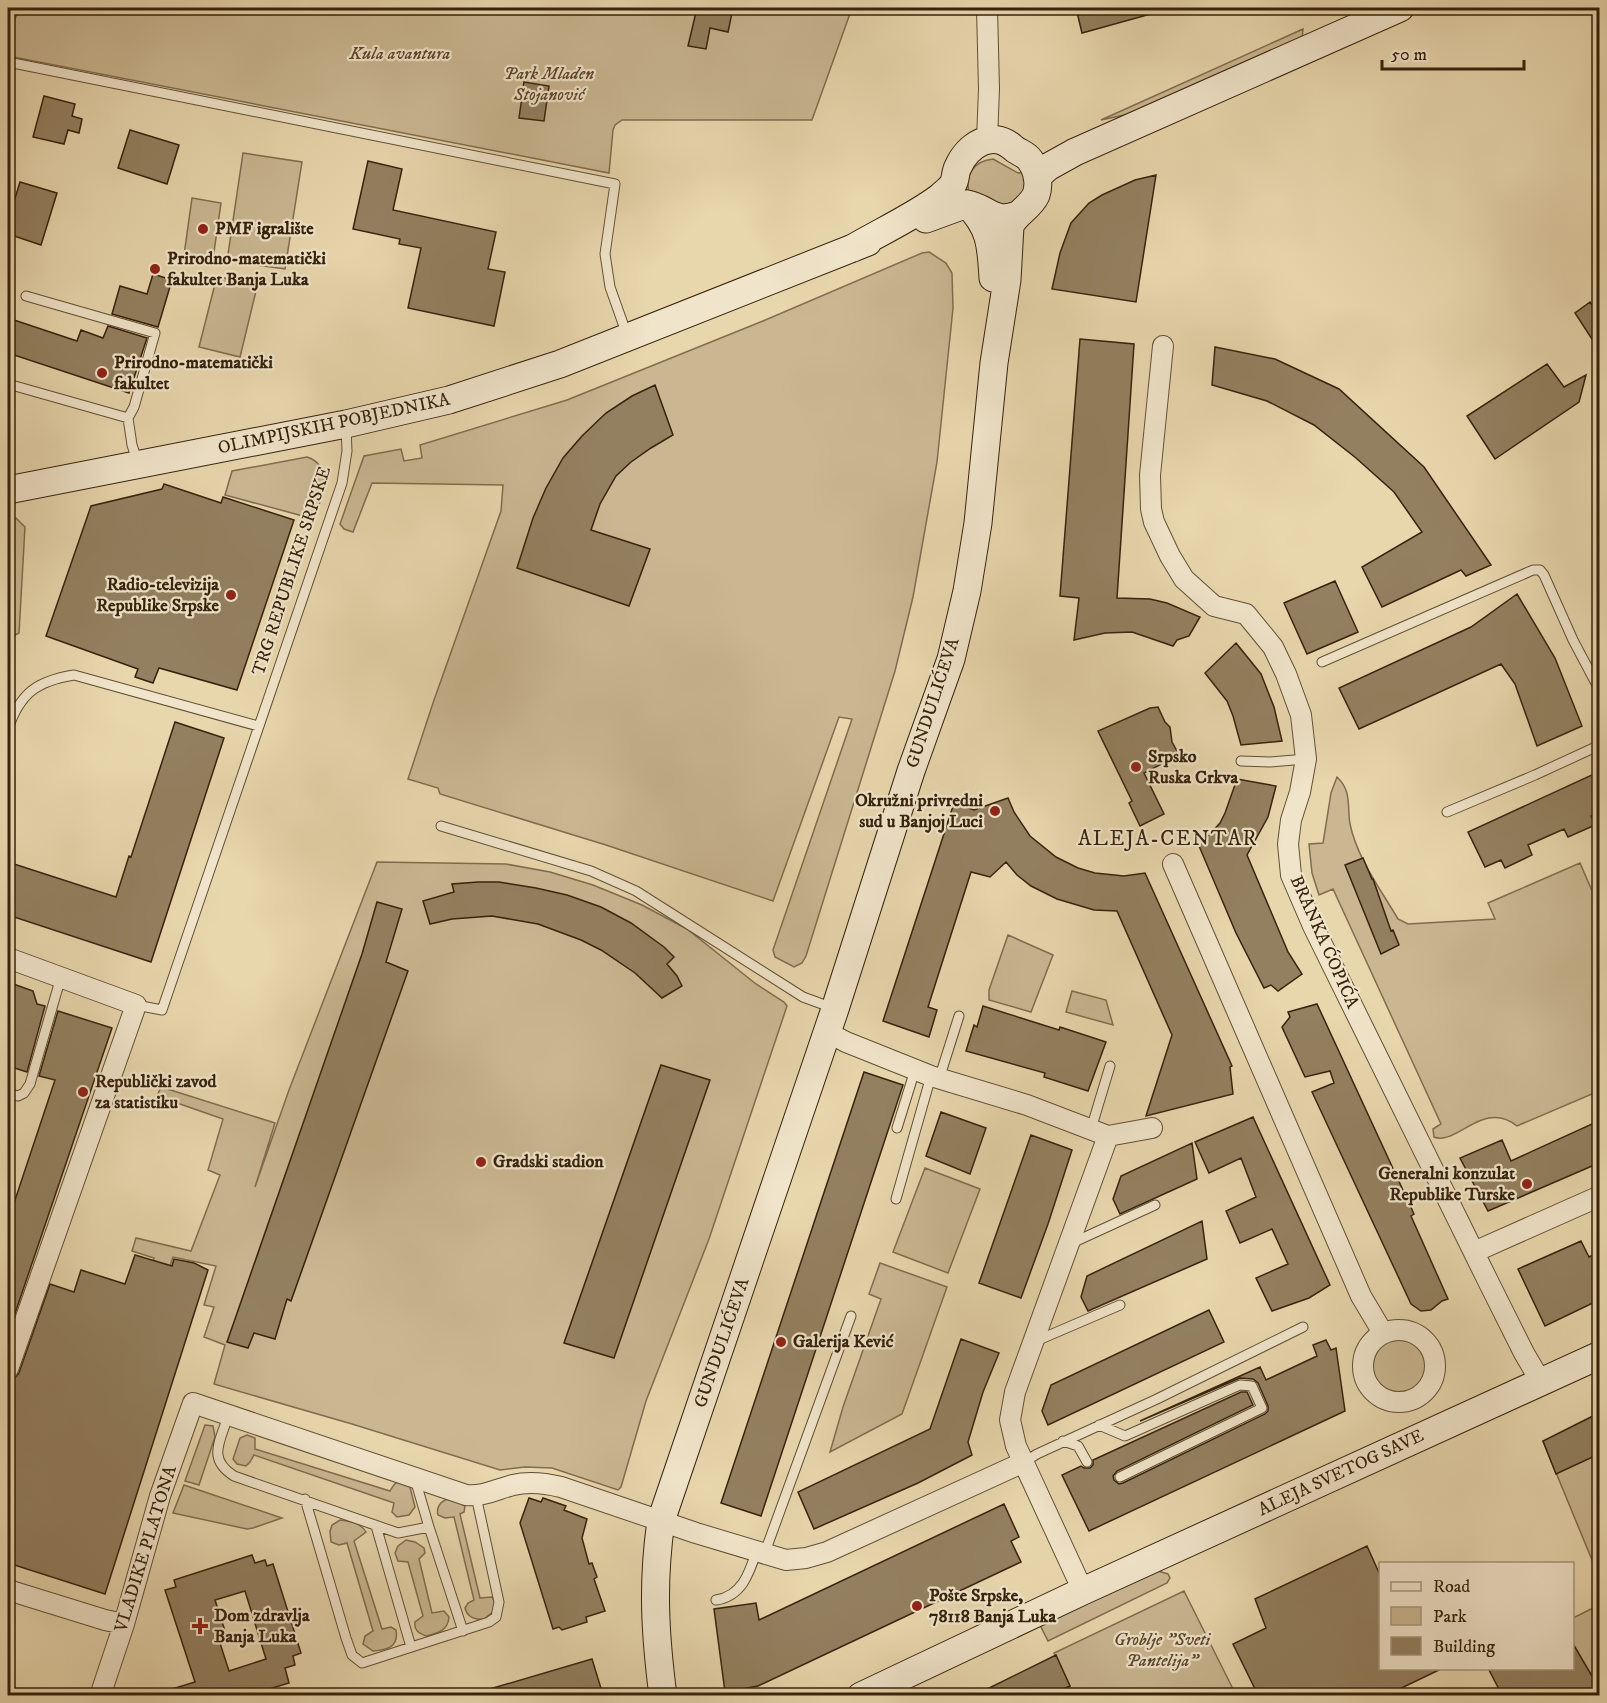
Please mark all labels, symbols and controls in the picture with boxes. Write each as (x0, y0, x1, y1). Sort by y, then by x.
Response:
scale bar (1382, 33, 1524, 71)
park label: Kula avantura (349, 43, 451, 65)
text: 50 m (1391, 44, 1427, 66)
park label: Park Mladen Stojanović (504, 63, 594, 106)
place label: PMF igralište (215, 218, 314, 240)
marker: PMF igralište (196, 222, 210, 236)
place label: Prirodno-matematički fakultet Banja Luka (166, 248, 326, 291)
marker: Prirodno-matematički fakultet Banja Luka (148, 262, 162, 276)
place label: Prirodno-matematički fakultet (113, 352, 273, 395)
marker: Prirodno-matematički fakultet (95, 366, 109, 380)
street label: OLIMPIJSKIH POBJEDNIKA (216, 389, 453, 459)
street label: TRG REPUBLIKE SRPSKE (248, 463, 336, 678)
place label: Radio-televizija Republike Srpske (96, 574, 220, 617)
marker: Radio-televizija Republike Srpske (224, 588, 238, 602)
street label: GUNDULIĆEVA (901, 634, 965, 771)
place label: Srpsko Ruska Crkva (1148, 746, 1238, 789)
marker: Srpsko Ruska Crkva (1129, 760, 1143, 774)
place label: Okružni privredni sud u Banjoj Luci (855, 790, 983, 833)
marker: Okružni privredni sud u Banjoj Luci (988, 804, 1002, 818)
district label: ALEJA-CENTAR (1078, 826, 1258, 852)
street label: BRANKA ĆOPIĆA (1285, 872, 1364, 1012)
place label: Republički zavod za statistiku (95, 1071, 218, 1114)
marker: Republički zavod za statistiku (76, 1085, 90, 1099)
place label: Gradski stadion (493, 1151, 604, 1173)
marker: Gradski stadion (474, 1155, 488, 1169)
place label: Generalni konzulat Republike Turske (1378, 1163, 1516, 1206)
marker: Generalni konzulat Republike Turske (1520, 1177, 1534, 1191)
street label: GUNDULIĆEVA (689, 1274, 755, 1411)
place label: Galerija Kević (793, 1331, 894, 1353)
marker: Galerija Kević (774, 1335, 788, 1349)
street label: ALEJA SVETOG SAVE (1255, 1425, 1428, 1521)
street label: VLADIKE PLATONA (110, 1463, 182, 1636)
legend (1379, 1562, 1574, 1670)
text: Road (1433, 1576, 1470, 1598)
place label: Pošte Srpske, 78118 Banja Luka (929, 1585, 1056, 1628)
marker: Pošte Srpske, 78118 Banja Luka (910, 1599, 924, 1613)
place label: Dom zdravlja Banja Luka (214, 1605, 310, 1648)
text: Park (1433, 1606, 1467, 1628)
marker: Dom zdravlja Banja Luka (191, 1617, 209, 1635)
park label: Groblje "Sveti Pantelija" (1114, 1629, 1211, 1672)
text: Building (1433, 1636, 1495, 1658)

